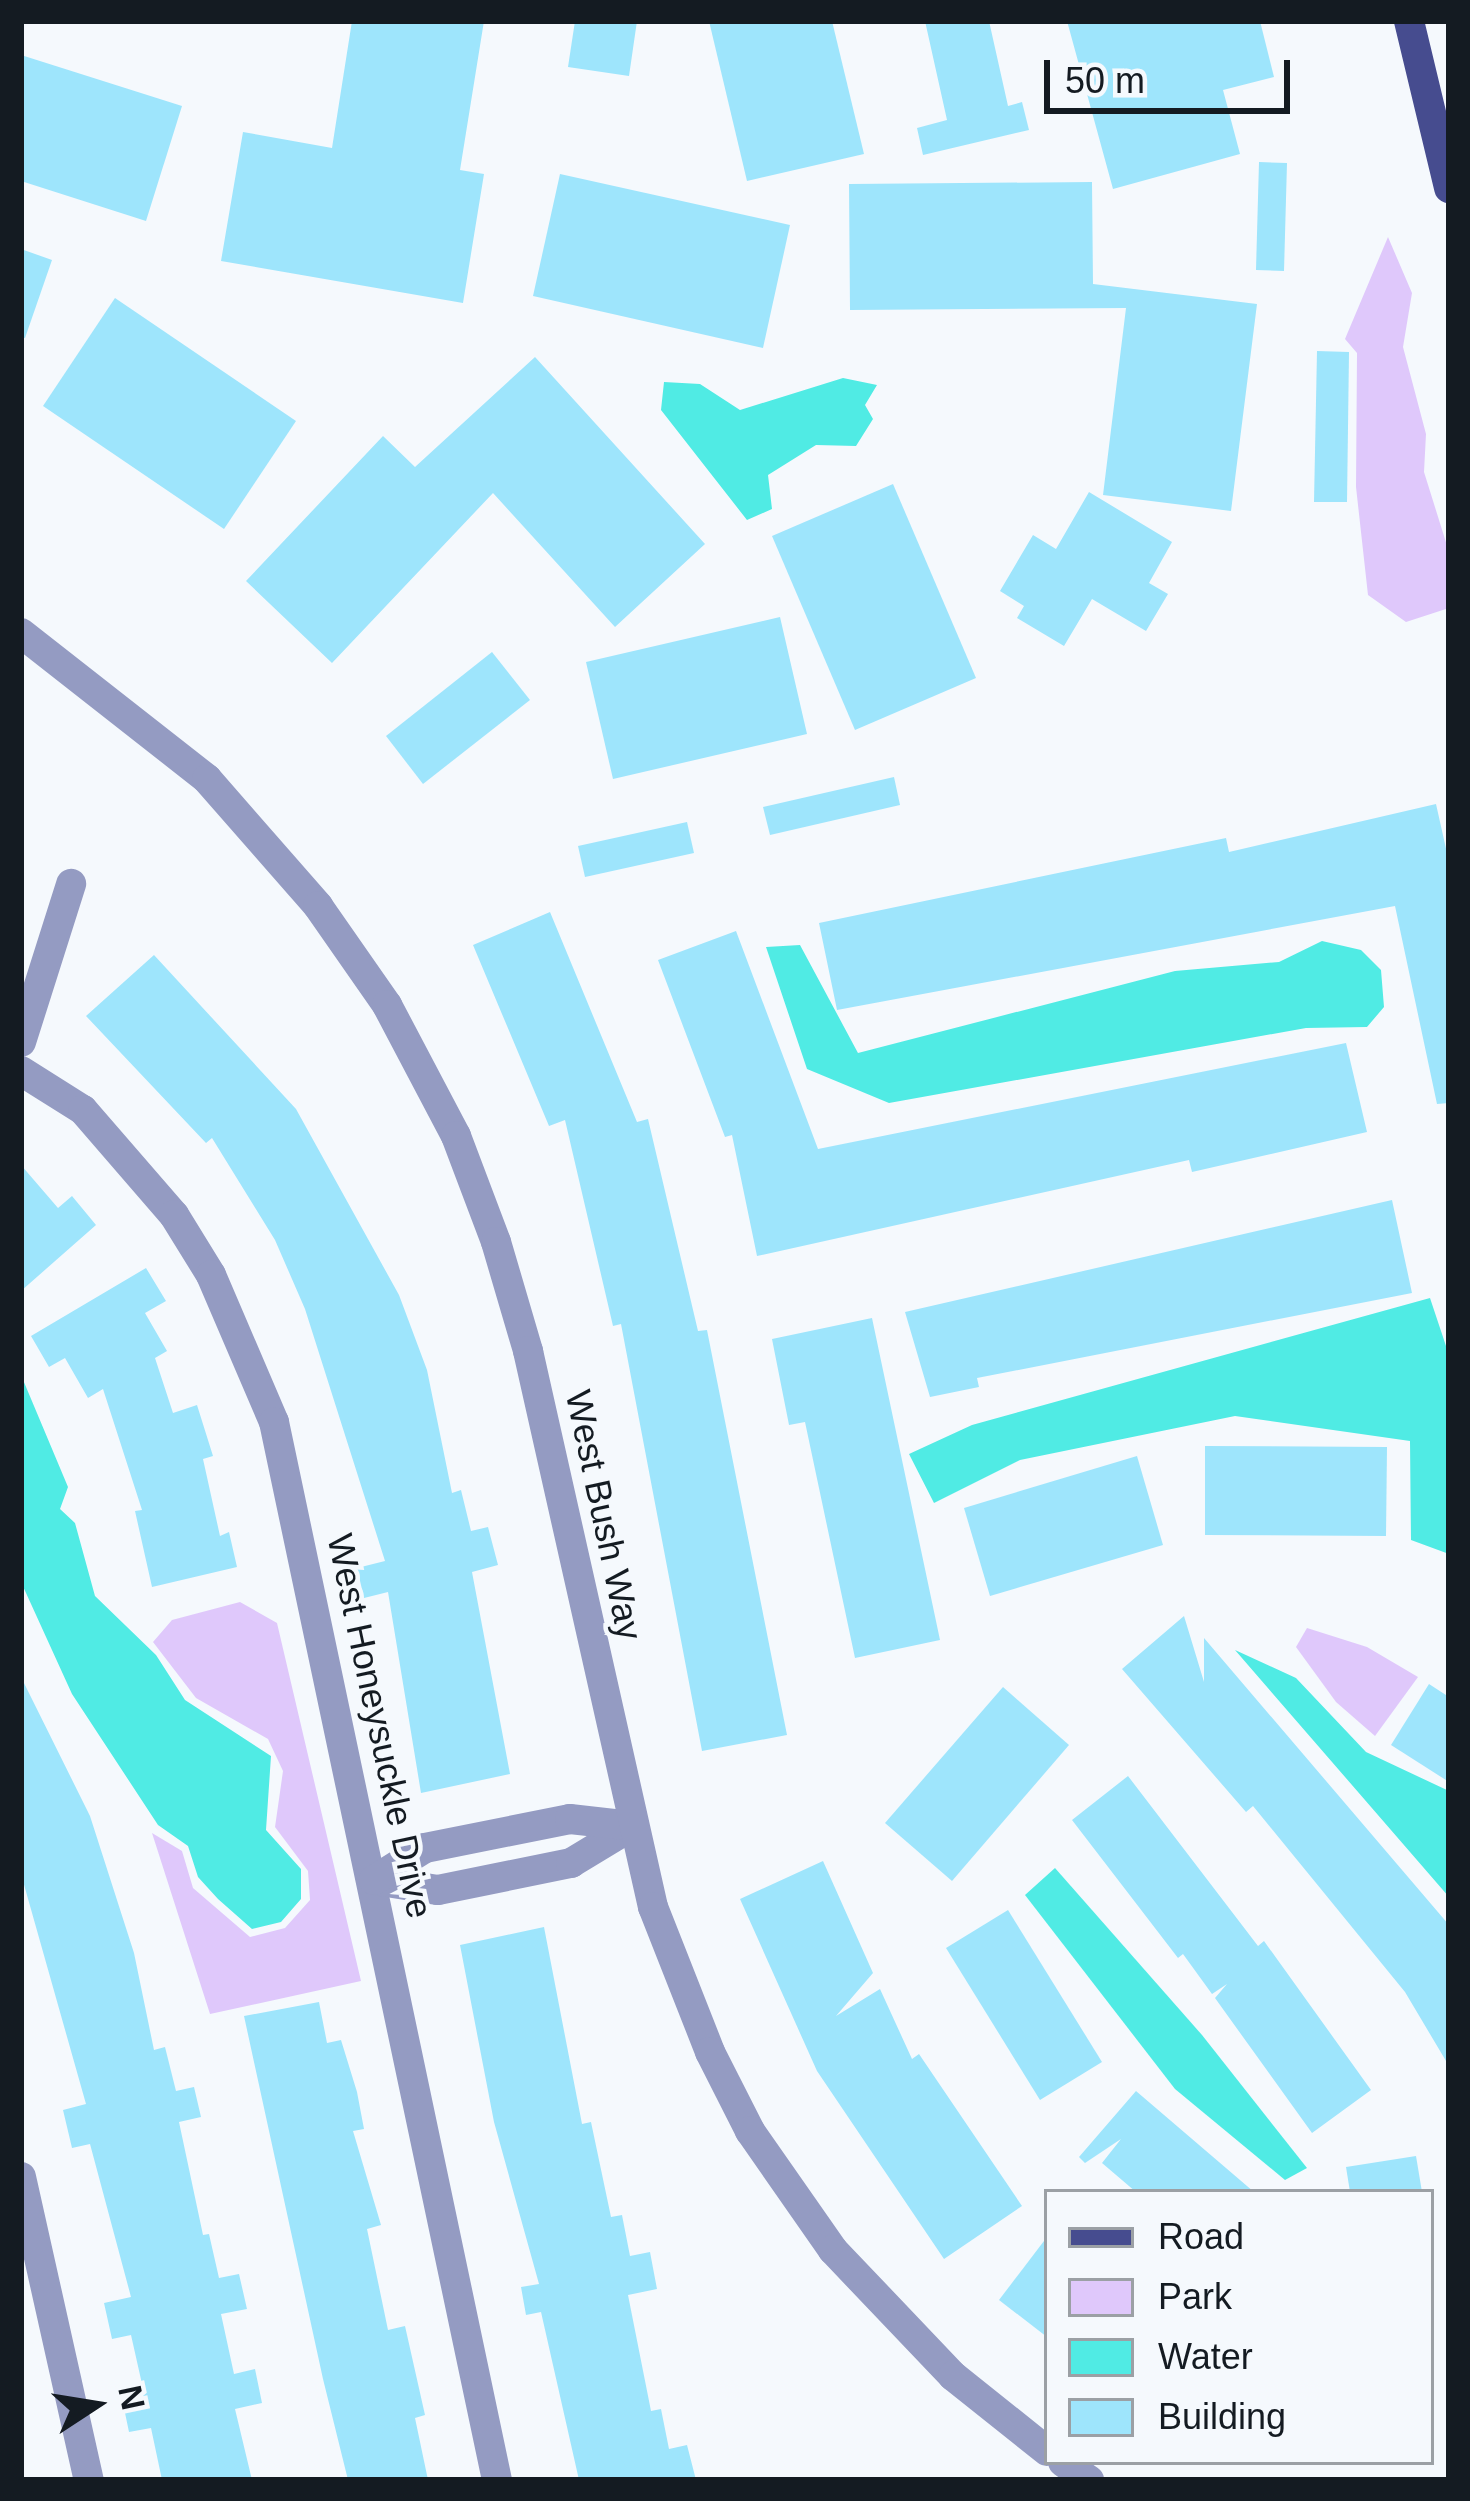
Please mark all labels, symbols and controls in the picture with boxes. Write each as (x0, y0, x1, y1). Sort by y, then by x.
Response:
scale bar (1050, 36, 1296, 110)
text: 50 m (1065, 60, 1145, 101)
street label: West Bush Way (556, 1386, 652, 1644)
street label: West Honeysuckle Drive (318, 1530, 442, 1922)
legend (1044, 2189, 1434, 2465)
text: Road (1158, 2216, 1244, 2257)
text: Park (1158, 2276, 1232, 2317)
text: Water (1158, 2336, 1253, 2377)
north arrow (36, 2345, 156, 2465)
text: N (111, 2382, 152, 2413)
text: Building (1158, 2396, 1286, 2437)

